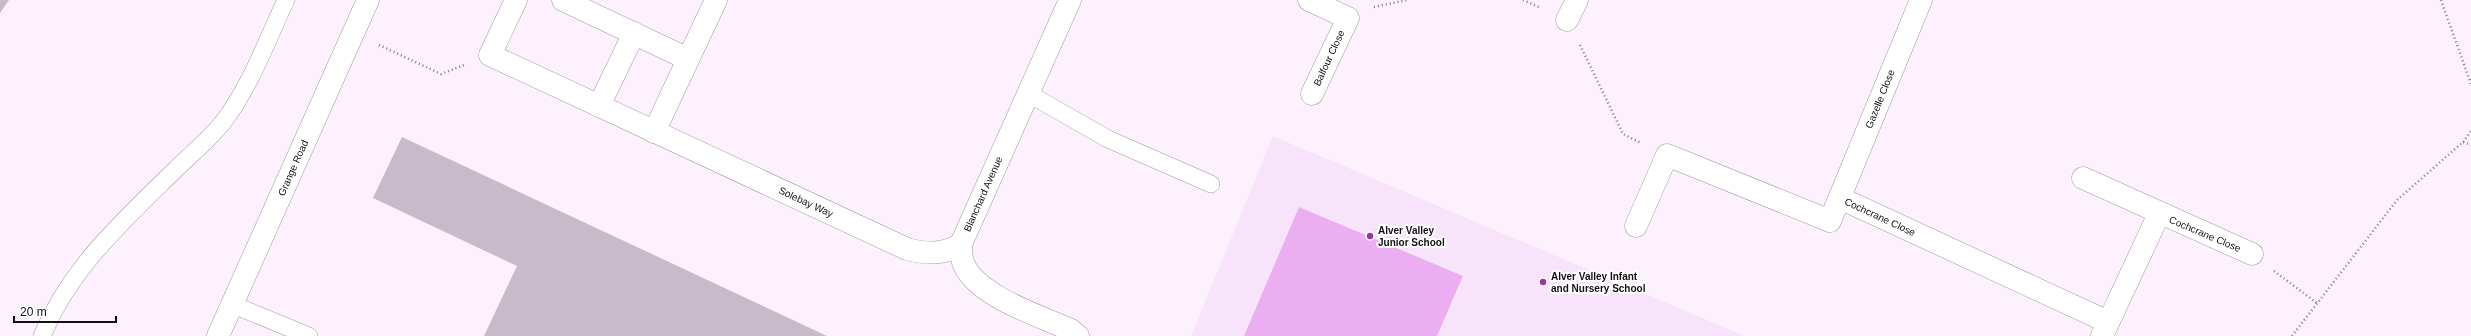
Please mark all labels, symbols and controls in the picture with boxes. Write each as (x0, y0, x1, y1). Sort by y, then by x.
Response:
street label: Balfour Close (1311, 28, 1347, 88)
street label: Gazelle Close (1863, 68, 1897, 130)
street label: Grange Road (276, 138, 310, 198)
street label: Blanchard Avenue (962, 154, 1005, 233)
street label: Solebay Way (777, 185, 835, 219)
street label: Cochcrane Close (1843, 196, 1917, 238)
street label: Cochcrane Close (2168, 214, 2243, 254)
place label: Alver Valley Junior School (1378, 225, 1445, 248)
marker: Alver Valley Junior School (1365, 231, 1375, 241)
place label: Alver Valley Infant and Nursery School (1551, 271, 1646, 294)
marker: Alver Valley Infant and Nursery School (1538, 277, 1548, 287)
scale bar (14, 298, 116, 324)
text: 20 m (20, 305, 47, 319)

